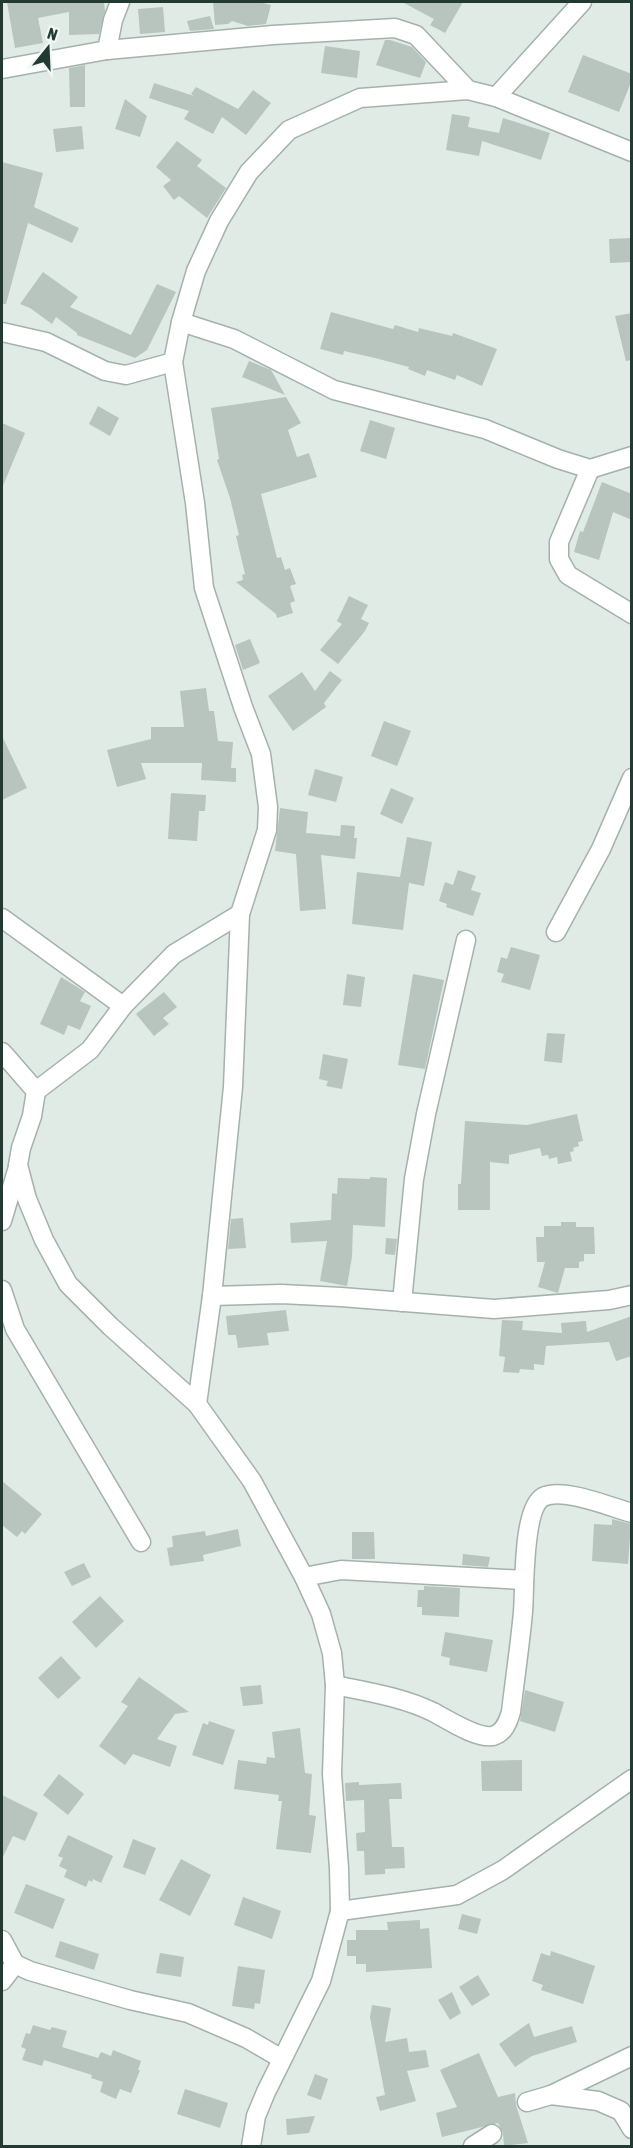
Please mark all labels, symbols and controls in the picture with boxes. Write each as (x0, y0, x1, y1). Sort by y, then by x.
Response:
north arrow (18, 18, 78, 78)
text: N (45, 24, 60, 44)

